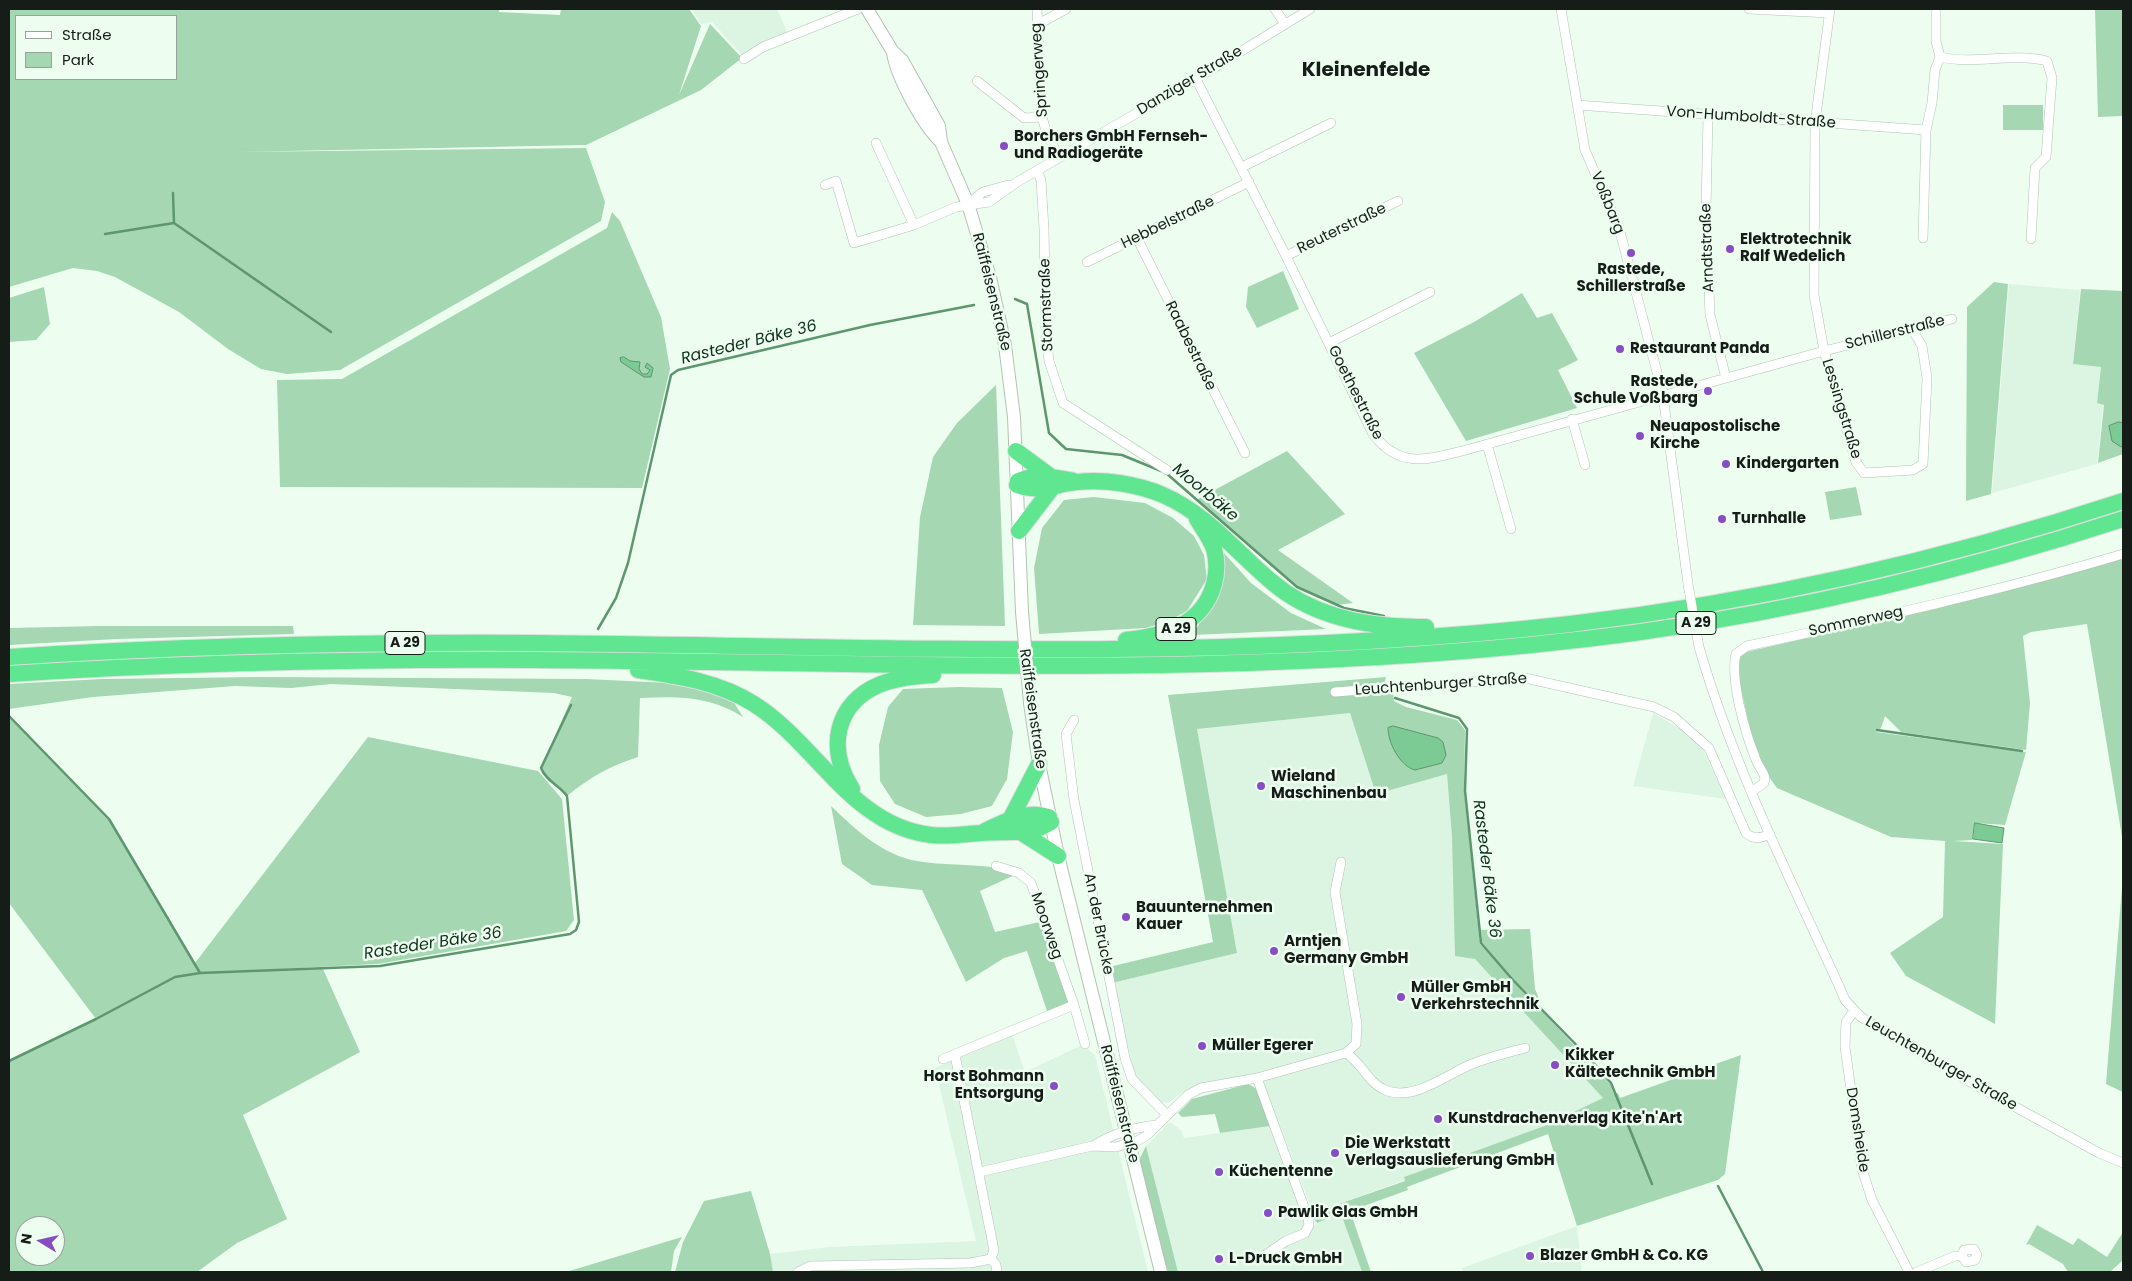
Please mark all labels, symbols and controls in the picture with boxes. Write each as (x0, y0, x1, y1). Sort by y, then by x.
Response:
legend (15, 15, 178, 80)
street label: Springerweg (1028, 22, 1052, 118)
text: Straße (62, 24, 112, 45)
street label: Danziger Straße (1134, 43, 1246, 119)
text: Park (62, 49, 94, 70)
district label: Kleinenfelde (1302, 59, 1430, 83)
street label: Von-Humboldt-Straße (1666, 103, 1836, 133)
place label: Borchers GmbH Fernseh- und Radiogeräte (1014, 128, 1208, 163)
marker: Borchers GmbH Fernseh- und Radiogeräte (998, 140, 1010, 152)
street label: Voßbarg (1586, 169, 1628, 237)
street label: Hebbelstraße (1118, 193, 1218, 253)
street label: Reuterstraße (1295, 200, 1389, 258)
street label: Arndtstraße (1697, 203, 1719, 293)
street label: Raiffeisenstraße (968, 231, 1014, 353)
place label: Elektrotechnik Ralf Wedelich (1740, 231, 1851, 266)
marker: Elektrotechnik Ralf Wedelich (1724, 243, 1736, 255)
marker: Rastede, Schillerstraße (1625, 247, 1637, 259)
street label: Stormstraße (1036, 258, 1058, 352)
place label: Rastede, Schillerstraße (1576, 261, 1686, 296)
street label: Raabestraße (1161, 298, 1219, 394)
street label: Schillerstraße (1843, 312, 1947, 354)
water label: Rasteder Bäke 36 (679, 317, 819, 369)
place label: Restaurant Panda (1630, 340, 1770, 358)
street label: Goethestraße (1323, 343, 1387, 443)
marker: Restaurant Panda (1614, 343, 1626, 355)
street label: Lessingstraße (1817, 357, 1865, 461)
place label: Rastede, Schule Voßbarg (1574, 373, 1698, 408)
marker: Rastede, Schule Voßbarg (1702, 385, 1714, 397)
place label: Neuapostolische Kirche (1650, 418, 1780, 453)
marker: Neuapostolische Kirche (1634, 430, 1646, 442)
place label: Kindergarten (1736, 455, 1839, 473)
marker: Kindergarten (1720, 458, 1732, 470)
water label: Moorbäke (1168, 460, 1242, 526)
place label: Turnhalle (1732, 510, 1806, 528)
marker: Turnhalle (1716, 513, 1728, 525)
street label: Sommerweg (1807, 603, 1905, 641)
road number: A 29 (1676, 612, 1716, 634)
road number: A 29 (1156, 618, 1196, 640)
road number: A 29 (385, 632, 425, 654)
street label: Raiffeisenstraße (1015, 648, 1049, 770)
street label: Leuchtenburger Straße (1354, 670, 1528, 700)
place label: Wieland Maschinenbau (1271, 768, 1387, 803)
marker: Wieland Maschinenbau (1255, 780, 1267, 792)
water label: Rasteder Bäke 36 (1468, 799, 1504, 939)
street label: An der Brücke (1079, 872, 1117, 976)
street label: Moorweg (1026, 890, 1066, 962)
place label: Bauunternehmen Kauer (1136, 899, 1273, 934)
marker: Bauunternehmen Kauer (1120, 911, 1132, 923)
water label: Rasteder Bäke 36 (363, 924, 503, 964)
place label: Arntjen Germany GmbH (1284, 933, 1408, 968)
marker: Arntjen Germany GmbH (1268, 945, 1280, 957)
place label: Müller GmbH Verkehrstechnik (1411, 979, 1539, 1014)
marker: Müller GmbH Verkehrstechnik (1395, 991, 1407, 1003)
street label: Leuchtenburger Straße (1862, 1013, 2020, 1115)
place label: Müller Egerer (1212, 1037, 1313, 1055)
marker: Müller Egerer (1196, 1040, 1208, 1052)
street label: Raiffeisenstraße (1096, 1043, 1142, 1165)
place label: Kikker Kältetechnik GmbH (1565, 1047, 1715, 1082)
marker: Kikker Kältetechnik GmbH (1549, 1059, 1561, 1071)
place label: Horst Bohmann Entsorgung (924, 1068, 1044, 1103)
marker: Horst Bohmann Entsorgung (1048, 1080, 1060, 1092)
street label: Domsheide (1841, 1086, 1873, 1174)
place label: Kunstdrachenverlag Kite'n'Art (1448, 1110, 1682, 1128)
marker: Kunstdrachenverlag Kite'n'Art (1432, 1113, 1444, 1125)
place label: Die Werkstatt Verlagsauslieferung GmbH (1345, 1135, 1555, 1170)
marker: Die Werkstatt Verlagsauslieferung GmbH (1329, 1147, 1341, 1159)
place label: Küchentenne (1229, 1163, 1333, 1181)
marker: Küchentenne (1213, 1166, 1225, 1178)
place label: Pawlik Glas GmbH (1278, 1204, 1418, 1222)
marker: Pawlik Glas GmbH (1262, 1207, 1274, 1219)
north arrow (15, 1216, 65, 1266)
text: N (15, 1232, 37, 1246)
place label: Blazer GmbH & Co. KG (1540, 1247, 1708, 1265)
place label: L-Druck GmbH (1229, 1250, 1342, 1268)
marker: Blazer GmbH & Co. KG (1524, 1250, 1536, 1262)
marker: L-Druck GmbH (1213, 1253, 1225, 1265)

